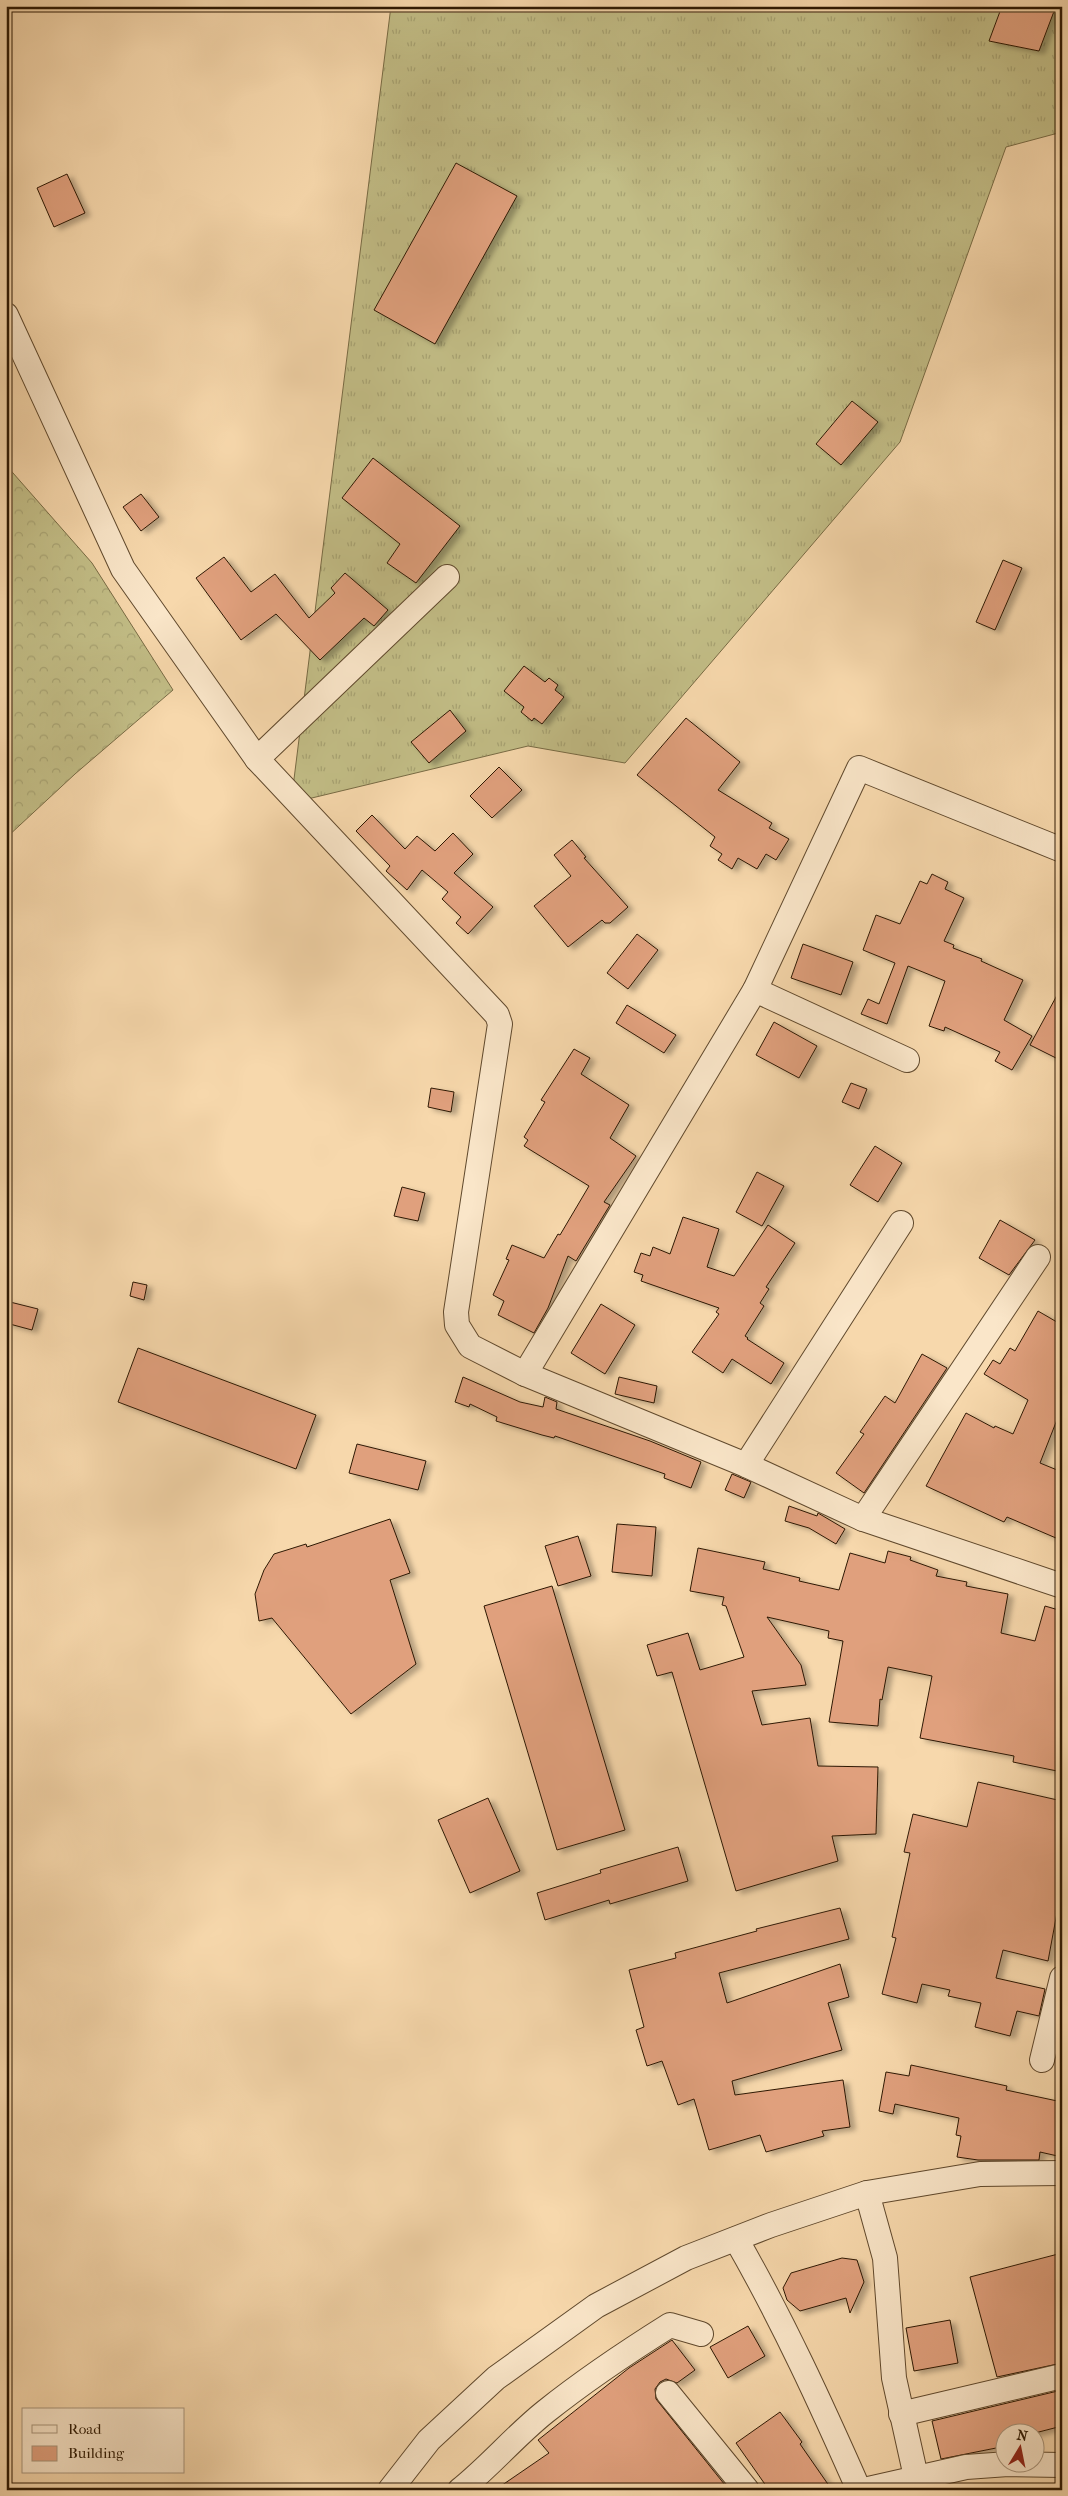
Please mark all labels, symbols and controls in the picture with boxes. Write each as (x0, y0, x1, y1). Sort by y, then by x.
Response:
legend (22, 2408, 185, 2474)
text: Road (68, 2420, 102, 2438)
north arrow (996, 2424, 1046, 2474)
text: N (1015, 2426, 1029, 2445)
text: Building (68, 2444, 125, 2462)

